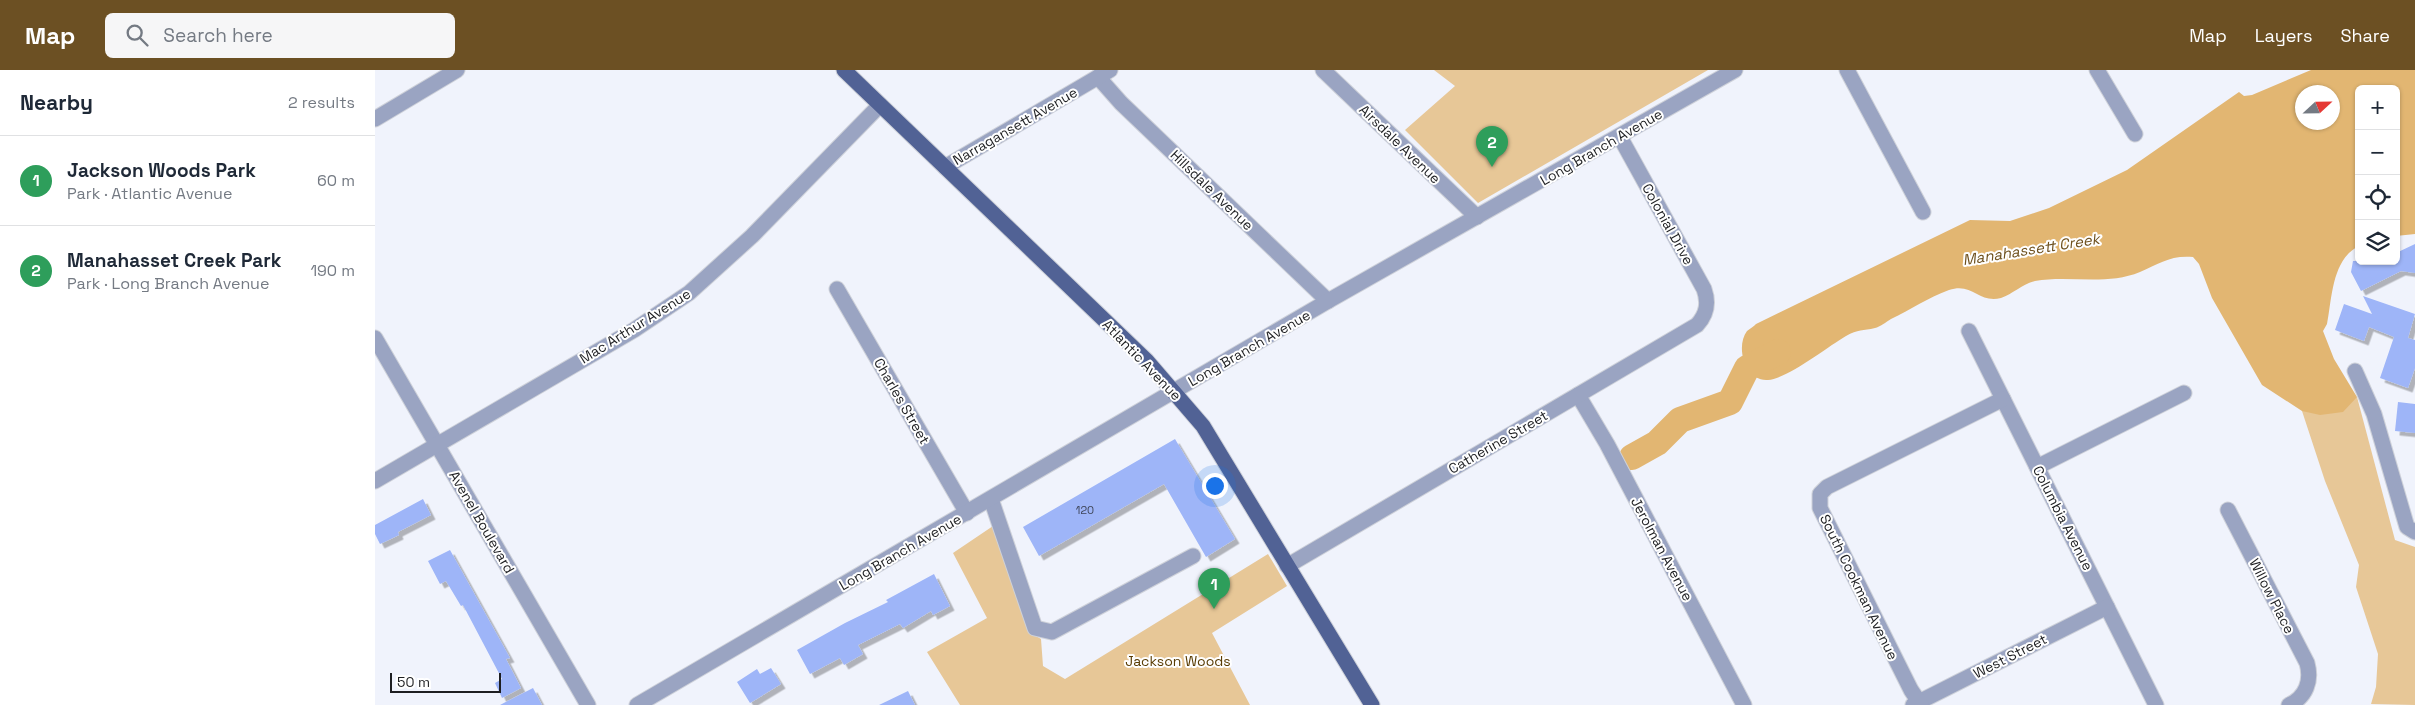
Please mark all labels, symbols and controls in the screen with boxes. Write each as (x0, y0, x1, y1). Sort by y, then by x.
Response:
search box (105, 13, 455, 58)
text: Map (25, 20, 75, 51)
icon: search (123, 21, 151, 49)
text: Search here (163, 23, 273, 48)
text: Map (2189, 24, 2227, 47)
text: Layers (2255, 24, 2312, 47)
text: Share (2340, 24, 2390, 47)
street label: Narragansett Avenue (950, 83, 1080, 169)
north arrow (2295, 85, 2340, 130)
map controls (2355, 85, 2400, 265)
button: + (2355, 85, 2400, 130)
text: Nearby (20, 89, 93, 116)
text: 2 results (288, 92, 355, 113)
street label: Airsdale Avenue (1355, 101, 1445, 187)
street label: Long Branch Avenue (1537, 105, 1665, 189)
pin: 2 (1476, 126, 1508, 167)
button: − (2355, 130, 2400, 175)
street label: Hillsdale Avenue (1167, 146, 1257, 234)
text: Jackson Woods Park (67, 158, 256, 183)
text: 1 (32, 170, 40, 191)
text: 60 m (317, 170, 355, 191)
button: locate (2355, 175, 2400, 220)
street label: Colonial Drive (1638, 180, 1698, 268)
text: Park · Atlantic Avenue (67, 183, 232, 204)
button: layers (2355, 220, 2400, 265)
water label: Manahassett Creek (1961, 228, 2103, 269)
text: Manahasset Creek Park (67, 248, 282, 273)
text: 2 (31, 260, 41, 281)
text: 190 m (310, 260, 355, 281)
text: Park · Long Branch Avenue (67, 273, 269, 294)
street label: Mac Arthur Avenue (576, 285, 694, 367)
street label: Long Branch Avenue (1185, 306, 1313, 390)
street label: Atlantic Avenue (1099, 316, 1185, 404)
street label: Charles Street (870, 355, 934, 447)
street label: Catherine Street (1445, 406, 1551, 478)
street label: Columbia Avenue (2029, 463, 2097, 573)
street label: Avenel Boulevard (445, 468, 519, 576)
your location (1202, 473, 1228, 499)
street label: Jerolman Avenue (1627, 494, 1697, 604)
house number: 120 (1076, 503, 1094, 517)
street label: Long Branch Avenue (836, 510, 964, 594)
street label: South Cookman Avenue (1816, 511, 1902, 663)
street label: Willow Place (2245, 555, 2299, 637)
pin: 1 (1198, 568, 1230, 609)
street label: West Street (1970, 630, 2050, 682)
park label: Jackson Woods (1125, 652, 1231, 670)
scale bar (390, 670, 501, 693)
text: 50 m (397, 673, 430, 691)

